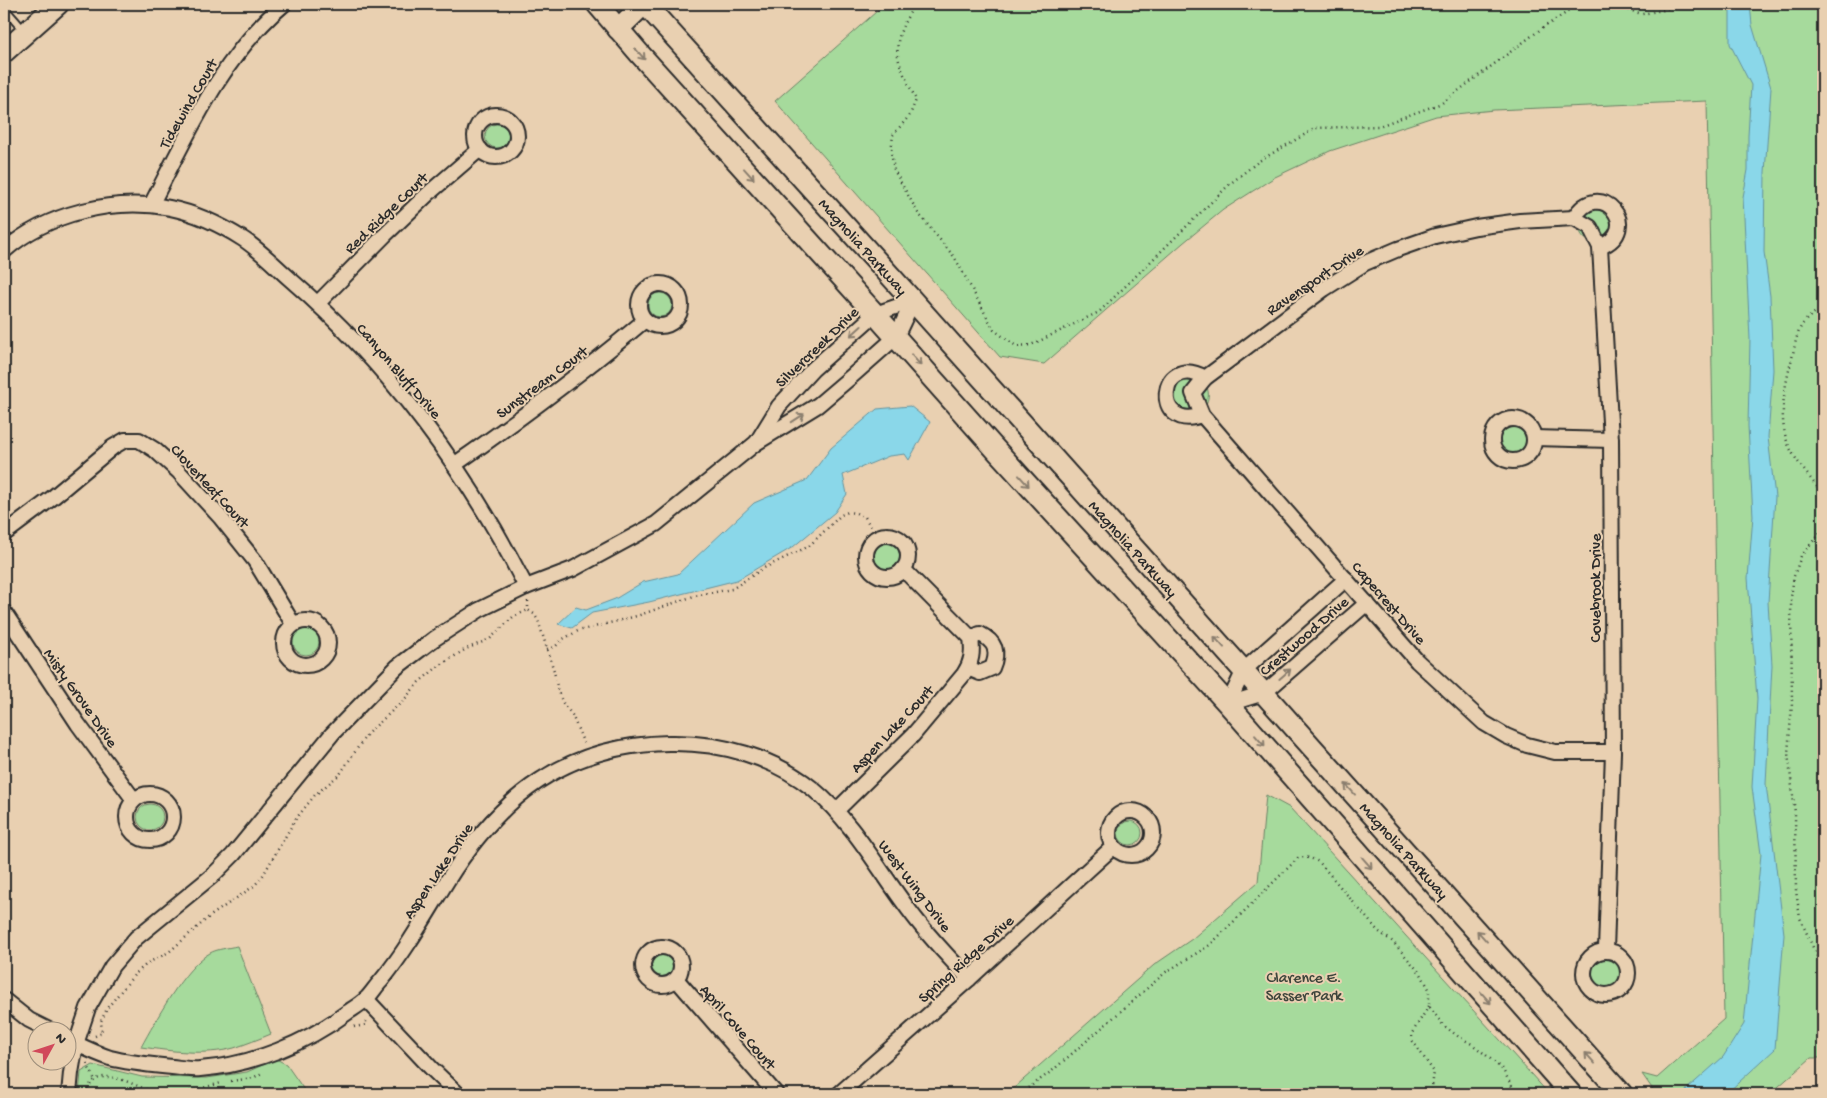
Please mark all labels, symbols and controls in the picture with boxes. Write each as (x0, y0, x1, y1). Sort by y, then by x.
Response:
one-way arrow (634, 47, 646, 60)
street label: Tidewind Court (156, 55, 224, 154)
one-way arrow (743, 168, 755, 181)
street label: Red Ridge Court (342, 169, 434, 259)
street label: Magnolia Parkway (813, 196, 910, 301)
street label: Ravensport Drive (1264, 242, 1369, 321)
street label: Silvercreek Drive (773, 303, 865, 393)
street label: Canyon Bluff Drive (351, 321, 445, 425)
one-way arrow (849, 325, 862, 337)
street label: Sunstream Court (494, 342, 594, 424)
one-way arrow (910, 353, 921, 366)
one-way arrow (791, 413, 805, 423)
street label: Cloverleaf Court (165, 442, 253, 534)
one-way arrow (1018, 475, 1030, 488)
street label: Magnolia Parkway (1083, 498, 1180, 603)
street label: Covebrook Drive (1588, 533, 1607, 642)
street label: Capecrest Drive (1346, 559, 1429, 650)
street label: Crestwood Drive (1257, 593, 1354, 682)
one-way arrow (1213, 635, 1224, 648)
street label: Misty Grove Drive (38, 646, 121, 753)
one-way arrow (1279, 668, 1292, 680)
street label: Aspen Lake Court (848, 681, 940, 778)
one-way arrow (1254, 734, 1266, 747)
one-way arrow (1344, 783, 1356, 796)
street label: Magnolia Parkway (1354, 800, 1451, 905)
street label: Aspen Lake Drive (401, 820, 479, 924)
street label: West Wing Drive (872, 837, 954, 938)
one-way arrow (1362, 856, 1373, 869)
street label: Spring Ridge Drive (916, 912, 1020, 1009)
one-way arrow (1476, 930, 1488, 943)
park label: Clarence E. Sasser Park (1266, 970, 1344, 1007)
street label: April Cove Court (694, 982, 779, 1076)
one-way arrow (1480, 991, 1491, 1004)
north arrow (28, 1020, 78, 1070)
text: N (51, 1030, 69, 1048)
one-way arrow (1584, 1051, 1596, 1064)

